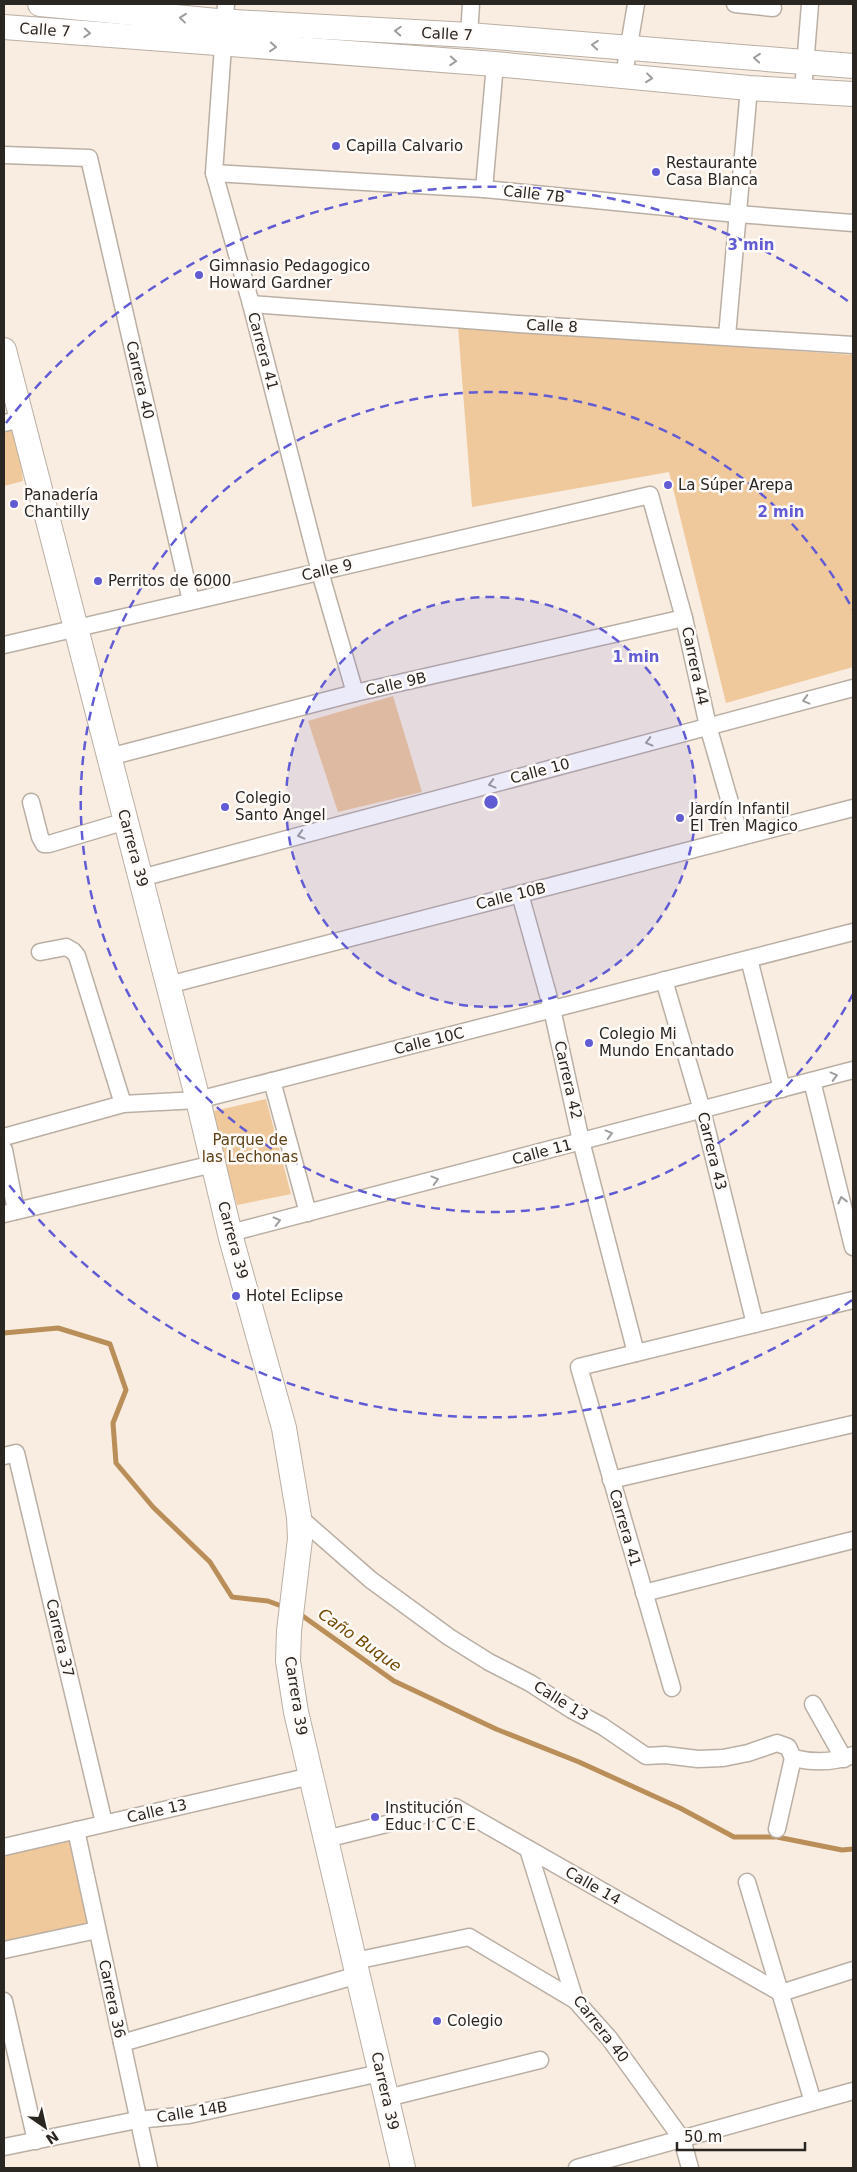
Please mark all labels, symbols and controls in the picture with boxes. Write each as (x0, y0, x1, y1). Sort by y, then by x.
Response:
one-way arrow (179, 12, 187, 23)
street label: Calle 7 (19, 19, 71, 41)
street label: Calle 7 (421, 24, 473, 44)
one-way arrow (394, 25, 402, 36)
one-way arrow (84, 27, 92, 38)
one-way arrow (591, 40, 599, 51)
one-way arrow (269, 41, 277, 52)
one-way arrow (752, 53, 760, 64)
one-way arrow (449, 55, 457, 66)
one-way arrow (646, 72, 654, 83)
place label: Capilla Calvario (346, 137, 463, 155)
marker: Capilla Calvario (330, 140, 342, 152)
place label: Restaurante Casa Blanca (666, 154, 758, 189)
marker: Restaurante Casa Blanca (650, 166, 662, 178)
street label: Calle 7B (502, 182, 566, 206)
text: 3 min (727, 236, 775, 254)
place label: Gimnasio Pedagogico Howard Gardner (209, 257, 370, 292)
marker: Gimnasio Pedagogico Howard Gardner (193, 269, 205, 281)
street label: Carrera 41 (244, 310, 282, 392)
street label: Calle 8 (526, 316, 578, 336)
street label: Carrera 40 (122, 339, 158, 421)
place label: La Súper Arepa (678, 476, 793, 494)
marker: La Súper Arepa (662, 479, 674, 491)
place label: Panadería Chantilly (24, 486, 99, 521)
marker: Panadería Chantilly (8, 498, 20, 510)
text: 2 min (757, 503, 805, 521)
street label: Calle 9 (300, 555, 354, 585)
place label: Perritos de 6000 (108, 572, 231, 590)
marker: Perritos de 6000 (92, 575, 104, 587)
street label: Carrera 44 (678, 625, 712, 707)
text: 1 min (612, 648, 660, 666)
street label: Calle 9B (364, 668, 428, 700)
one-way arrow (802, 694, 811, 705)
one-way arrow (645, 736, 654, 747)
street label: Calle 10 (508, 754, 572, 788)
one-way arrow (488, 778, 497, 789)
place label: Colegio Santo Angel (235, 789, 326, 824)
centre of rings (482, 793, 500, 811)
place label: Jardín Infantil El Tren Magico (689, 800, 798, 835)
marker: Colegio Santo Angel (219, 801, 231, 813)
street label: Carrera 39 (114, 807, 152, 889)
marker: Jardín Infantil El Tren Magico (674, 812, 686, 824)
one-way arrow (297, 829, 306, 840)
street label: Calle 10B (474, 879, 548, 913)
street label: Calle 10C (392, 1024, 466, 1058)
place label: Colegio Mi Mundo Encantado (599, 1025, 734, 1060)
marker: Colegio Mi Mundo Encantado (583, 1037, 595, 1049)
street label: Carrera 42 (550, 1039, 586, 1121)
one-way arrow (829, 1071, 837, 1081)
street label: Carrera 43 (694, 1110, 730, 1192)
one-way arrow (604, 1129, 613, 1140)
park label: Parque de las Lechonas (202, 1131, 299, 1166)
street label: Calle 11 (510, 1135, 574, 1169)
one-way arrow (430, 1175, 439, 1186)
one-way arrow (837, 1196, 847, 1204)
street label: Carrera 39 (214, 1199, 252, 1281)
one-way arrow (273, 1216, 282, 1227)
place label: Hotel Eclipse (246, 1287, 343, 1305)
marker: Hotel Eclipse (230, 1290, 242, 1302)
street label: Carrera 41 (605, 1487, 645, 1569)
street label: Carrera 37 (42, 1597, 78, 1679)
water label: Caño Buque (315, 1604, 405, 1676)
street label: Carrera 39 (281, 1655, 311, 1737)
street label: Calle 13 (530, 1677, 592, 1725)
street label: Calle 13 (125, 1795, 189, 1827)
place label: Institución Educ I C C E (385, 1799, 476, 1834)
marker: Institución Educ I C C E (369, 1811, 381, 1823)
street label: Calle 14 (562, 1863, 624, 1909)
street label: Carrera 36 (95, 1958, 129, 2040)
street label: Carrera 40 (569, 1992, 633, 2066)
place label: Colegio (447, 2012, 503, 2030)
marker: Colegio (431, 2015, 443, 2027)
street label: Carrera 39 (367, 2050, 403, 2132)
street label: Calle 14B (155, 2098, 229, 2126)
north arrow (20, 2102, 70, 2152)
scale bar (677, 2120, 804, 2152)
text: N (43, 2128, 62, 2148)
text: 50 m (684, 2128, 722, 2146)

